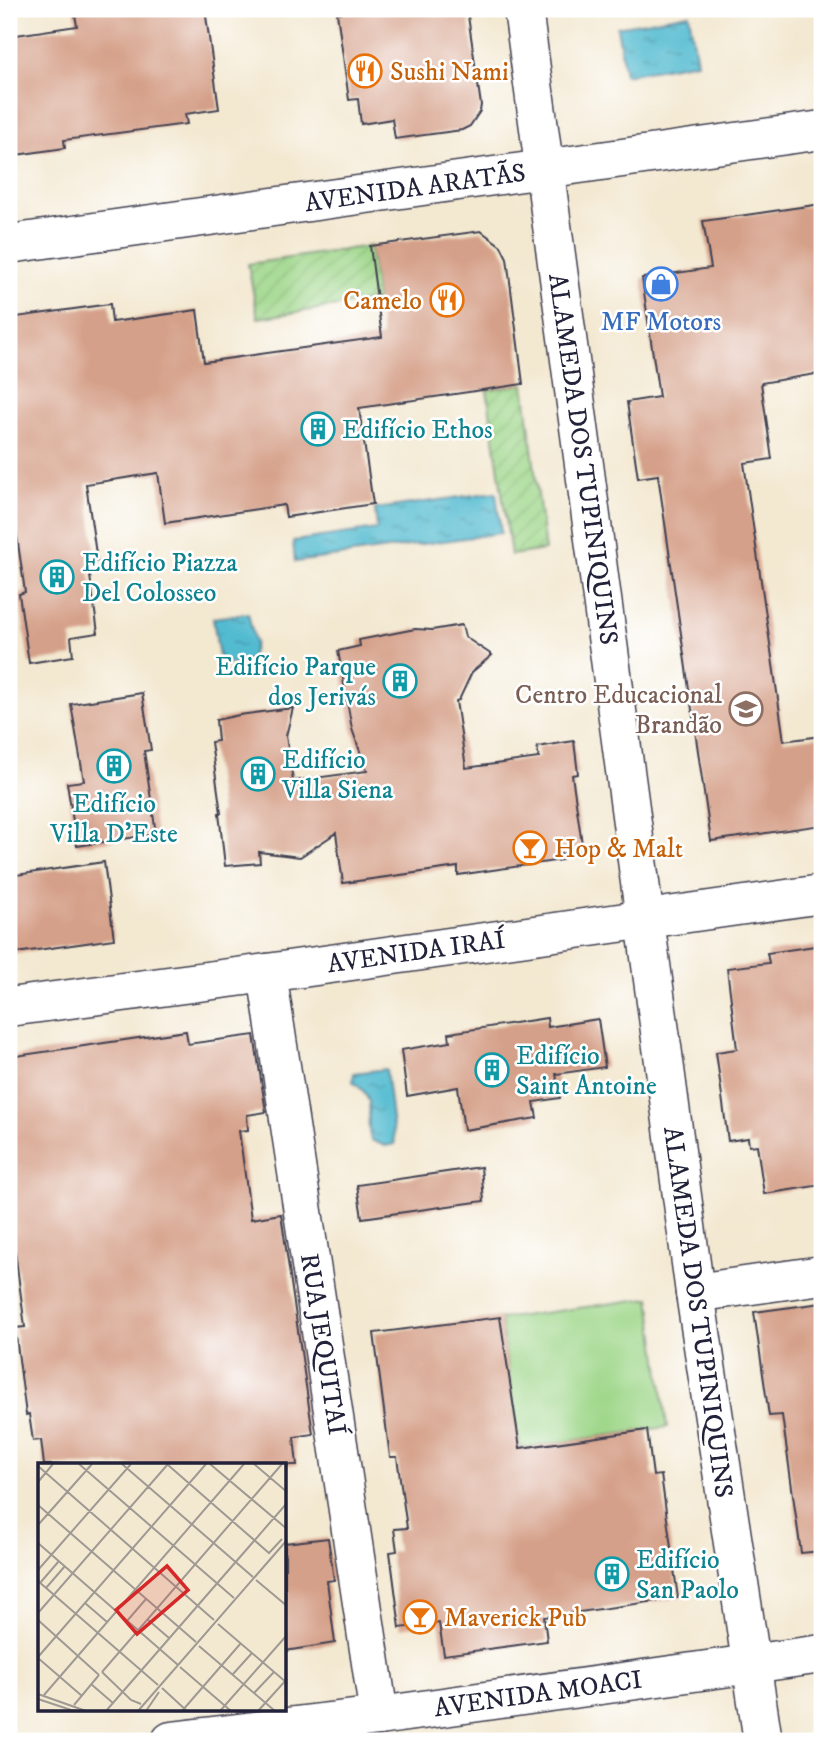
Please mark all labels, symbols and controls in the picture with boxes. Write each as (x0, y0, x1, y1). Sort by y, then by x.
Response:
restaurant icon: Sushi Nami (346, 52, 384, 90)
place label: Sushi Nami (390, 56, 509, 89)
street label: AVENIDA ARATÃS (302, 156, 528, 220)
shop icon: MF Motors (642, 265, 680, 303)
street label: ALAMEDA DOS TUPINIQUINS (540, 271, 625, 647)
restaurant icon: Camelo (428, 281, 466, 319)
place label: Camelo (343, 285, 422, 318)
place label: MF Motors (601, 306, 721, 339)
building icon: Edifício Ethos (299, 410, 337, 448)
place label: Edifício Ethos (342, 414, 493, 447)
place label: Edifício Piazza Del Colosseo (82, 547, 238, 610)
building icon: Edifício Piazza Del Colosseo (38, 558, 76, 596)
place label: Edifício Parque dos Jerivás (215, 651, 376, 714)
building icon: Edifício Parque dos Jerivás (381, 662, 419, 700)
place label: Centro Educacional Brandão (515, 679, 722, 742)
school or university icon: Centro Educacional Brandão (727, 690, 765, 728)
place label: Edifício Villa Siena (281, 744, 393, 807)
building icon: Edifício Villa D'Este (95, 747, 133, 785)
building icon: Edifício Villa Siena (239, 755, 277, 793)
place label: Edifício Villa D'Este (49, 788, 178, 851)
bar icon: Hop & Malt (511, 829, 549, 867)
place label: Hop & Malt (554, 833, 683, 866)
street label: AVENIDA IRAÍ (325, 923, 509, 981)
place label: Edifício Saint Antoine (516, 1040, 657, 1103)
building icon: Edifício Saint Antoine (473, 1051, 511, 1089)
street label: ALAMEDA DOS TUPINIQUINS (655, 1124, 740, 1500)
street label: RUA JEQUITAÍ (292, 1251, 354, 1439)
inset map (38, 1463, 287, 1712)
place label: Edifício San Paolo (636, 1544, 739, 1607)
building icon: Edifício San Paolo (593, 1555, 631, 1593)
bar icon: Maverick Pub (401, 1598, 439, 1636)
place label: Maverick Pub (444, 1602, 587, 1635)
street label: AVENIDA MOACI (432, 1664, 644, 1725)

